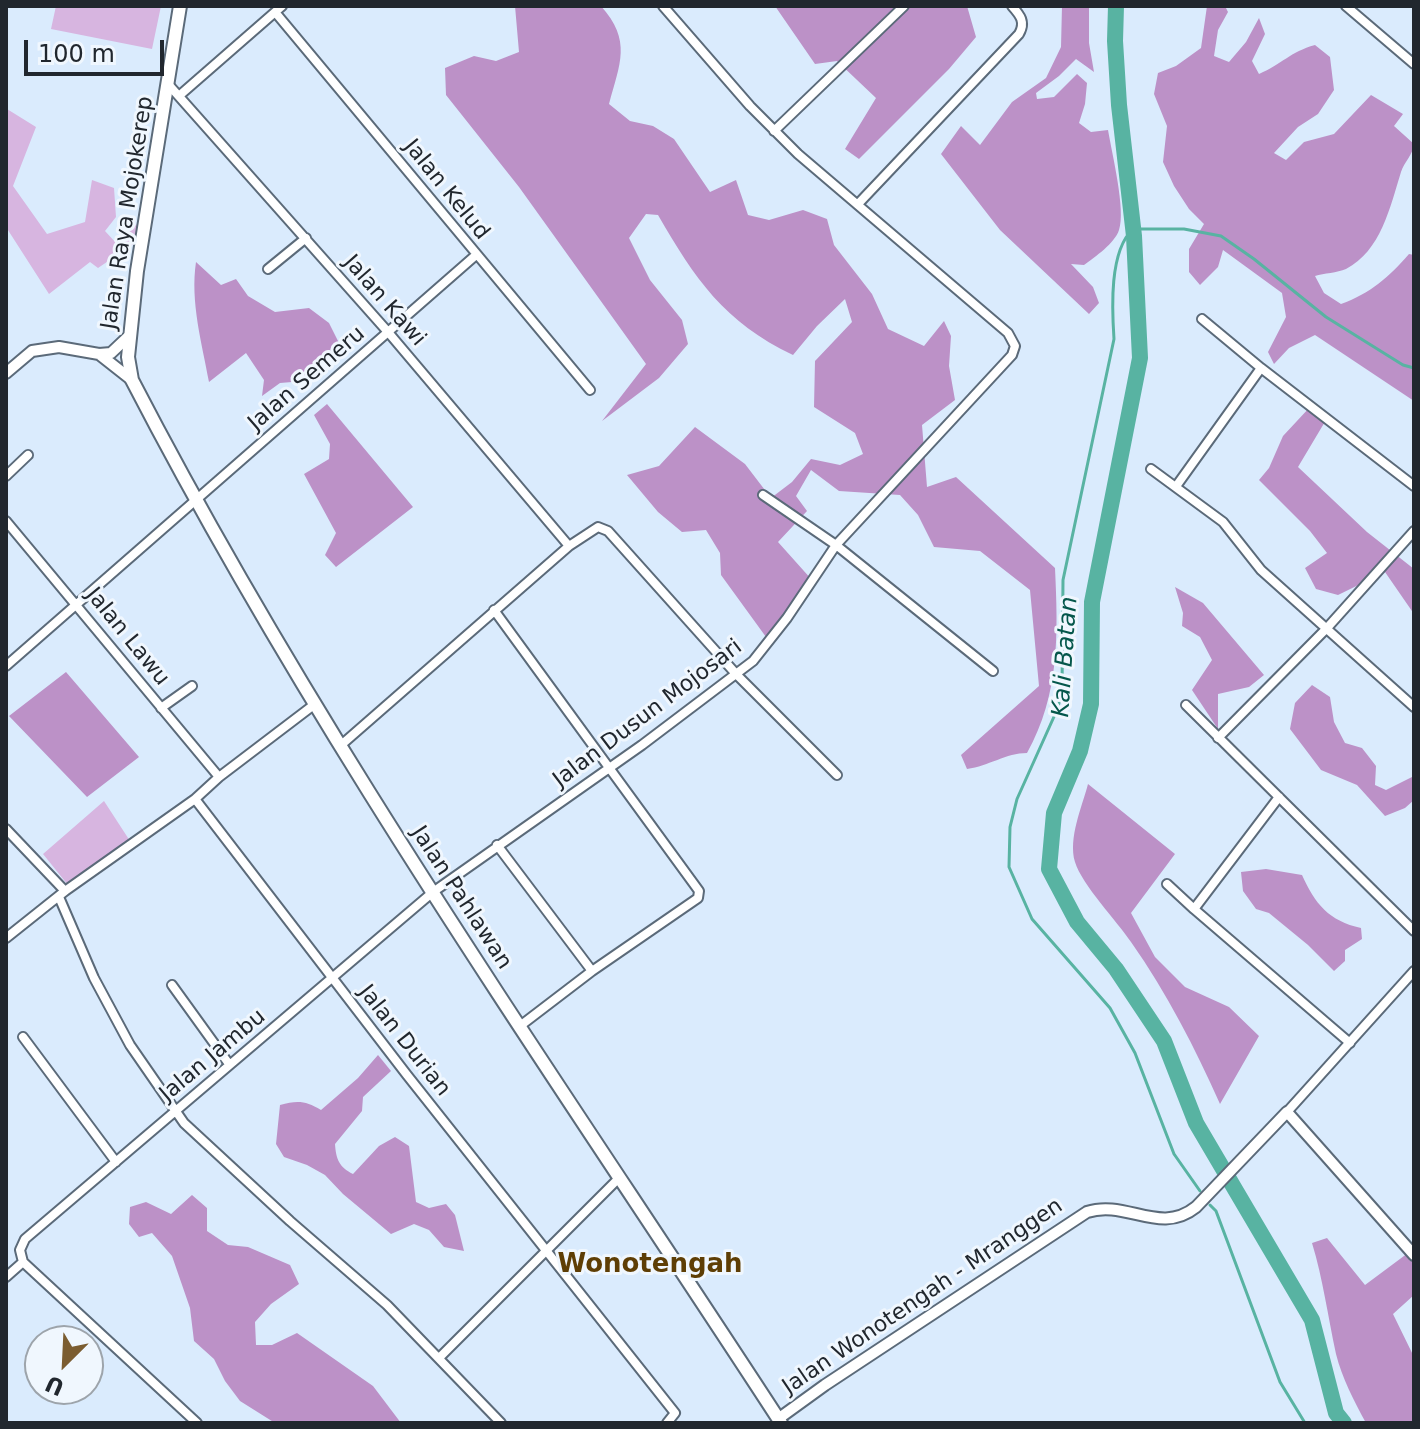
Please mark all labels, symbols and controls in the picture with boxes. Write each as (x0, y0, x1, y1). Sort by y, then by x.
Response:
scale bar (28, 24, 168, 74)
text: 100 m (38, 40, 115, 68)
street label: Jalan Raya Mojokerep (97, 94, 159, 332)
street label: Jalan Kelud (398, 135, 494, 245)
street label: Jalan Kawi (337, 250, 431, 352)
street label: Jalan Semeru (243, 321, 371, 437)
street label: Jalan Lawu (80, 583, 174, 691)
water label: Kali Batan (1047, 596, 1085, 718)
street label: Jalan Dusun Mojosari (548, 634, 748, 794)
street label: Jalan Pahlawan (405, 822, 517, 974)
street label: Jalan Durian (352, 980, 456, 1102)
street label: Jalan Jambu (155, 1004, 271, 1108)
street label: Jalan Wonotengah - Mranggen (778, 1193, 1068, 1401)
district label: Wonotengah (557, 1249, 743, 1281)
north arrow (24, 1325, 104, 1405)
text: U (42, 1371, 68, 1401)

